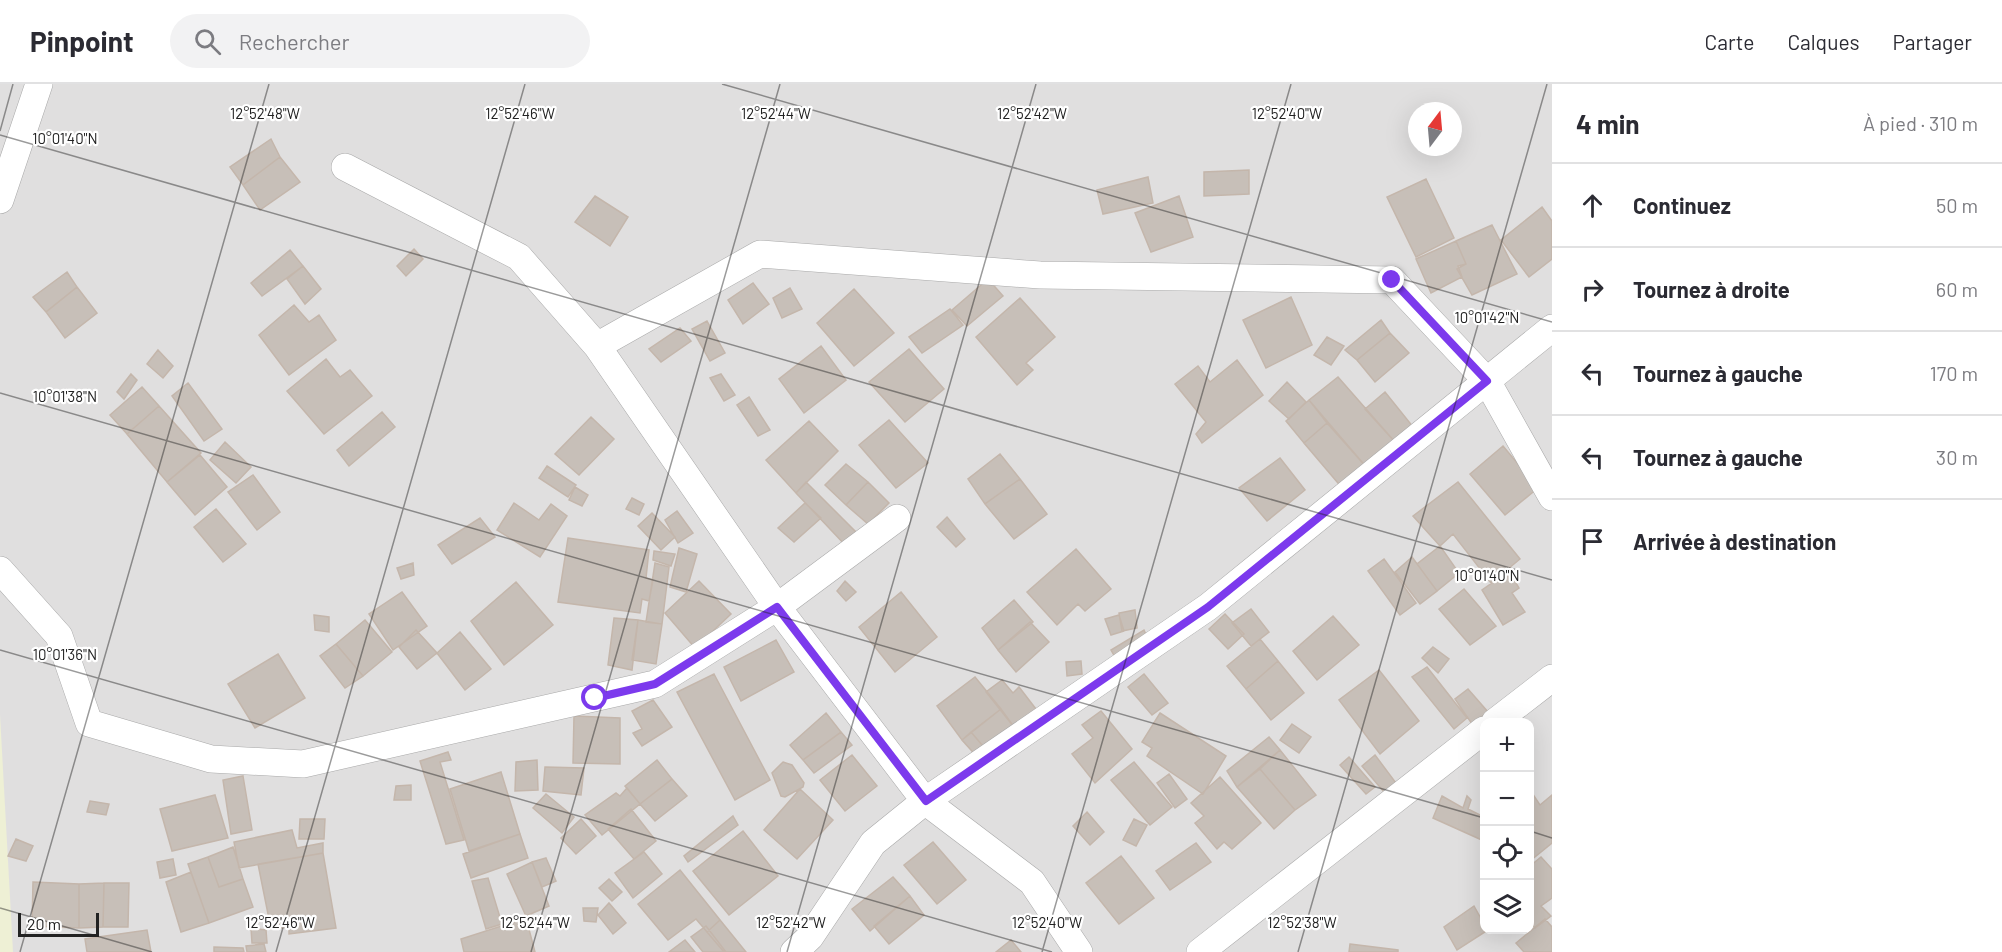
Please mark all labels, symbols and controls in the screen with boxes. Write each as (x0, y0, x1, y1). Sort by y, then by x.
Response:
search box (170, 14, 590, 68)
text: Pinpoint (30, 24, 134, 58)
icon: search (191, 25, 224, 58)
text: Rechercher (239, 28, 349, 54)
text: Carte (1705, 29, 1754, 54)
text: Calques (1787, 29, 1860, 54)
text: Partager (1893, 29, 1972, 54)
north arrow (1408, 102, 1462, 156)
text: 12°52'48"W (230, 104, 300, 122)
text: 12°52'46"W (485, 104, 555, 122)
text: 12°52'44"W (741, 104, 811, 122)
text: 12°52'42"W (997, 104, 1067, 122)
text: 12°52'40"W (1252, 104, 1322, 122)
text: 4 min (1576, 108, 1640, 139)
text: À pied · 310 m (1863, 111, 1978, 135)
text: 10°01'40"N (32, 129, 98, 147)
icon: ahead (1576, 189, 1609, 222)
text: Continuez (1633, 192, 1731, 218)
text: 50 m (1936, 193, 1978, 217)
route end (1378, 266, 1404, 292)
icon: right (1576, 273, 1609, 306)
text: Tournez à droite (1633, 276, 1790, 302)
text: 60 m (1936, 277, 1978, 301)
text: 10°01'42"N (1455, 308, 1519, 326)
icon: left (1576, 357, 1609, 390)
text: Tournez à gauche (1633, 360, 1803, 386)
text: 170 m (1930, 361, 1978, 385)
text: 10°01'38"N (33, 387, 97, 405)
icon: left (1576, 441, 1609, 474)
text: Tournez à gauche (1633, 444, 1803, 470)
text: 30 m (1936, 445, 1978, 469)
icon: arrive (1576, 525, 1609, 558)
text: Arrivée à destination (1633, 528, 1836, 554)
text: 10°01'40"N (1454, 566, 1520, 584)
text: 10°01'36"N (33, 645, 97, 663)
route start (581, 684, 607, 710)
map controls (1480, 718, 1534, 934)
button: + (1480, 718, 1534, 772)
button: − (1480, 772, 1534, 826)
button: locate (1480, 826, 1534, 880)
button: layers (1480, 880, 1534, 934)
scale bar (18, 910, 99, 938)
text: 12°52'46"W (245, 913, 315, 931)
text: 12°52'44"W (500, 913, 570, 931)
text: 12°52'42"W (756, 913, 826, 931)
text: 12°52'40"W (1012, 913, 1082, 931)
text: 12°52'38"W (1267, 913, 1337, 931)
text: 20 m (27, 914, 61, 933)

